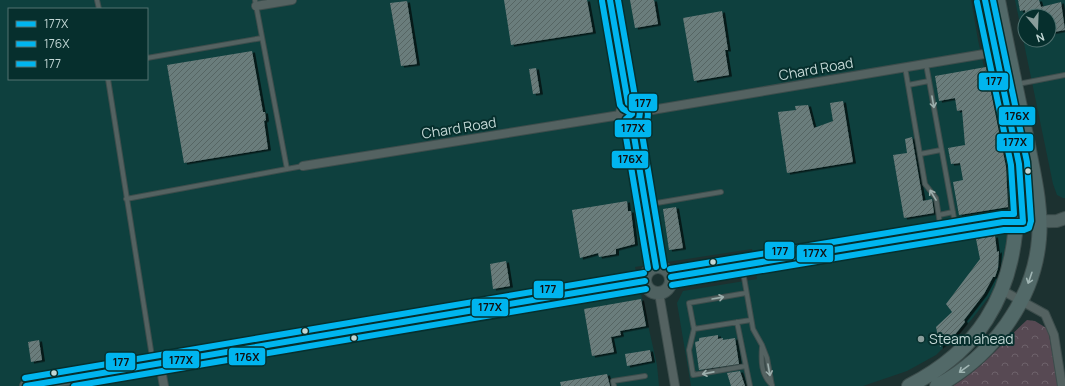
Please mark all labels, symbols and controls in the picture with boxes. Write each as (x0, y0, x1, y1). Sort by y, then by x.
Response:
legend (8, 8, 148, 80)
north arrow (1017, 8, 1057, 48)
text: 177X (44, 15, 69, 32)
text: N (1034, 30, 1047, 46)
text: 176X (44, 35, 70, 52)
street label: Chard Road (777, 53, 855, 84)
text: 177 (44, 55, 61, 72)
line badge: 177 (978, 72, 1009, 91)
text: 177 (986, 73, 1002, 88)
line badge: 177 (628, 93, 658, 112)
text: 177 (635, 95, 651, 110)
one-way arrow (929, 95, 937, 108)
line badge: 176X (998, 106, 1036, 126)
text: 176X (1005, 108, 1030, 123)
street label: Chard Road (420, 112, 498, 143)
line badge: 177X (614, 119, 652, 138)
text: 177X (621, 120, 646, 135)
line badge: 177X (996, 133, 1034, 152)
text: 177X (1003, 134, 1028, 149)
line badge: 176X (611, 150, 649, 169)
text: 176X (618, 151, 643, 166)
unlabelled marker (1023, 166, 1033, 176)
one-way arrow (928, 189, 936, 201)
line badge: 177 (764, 241, 795, 260)
text: 177 (772, 243, 788, 258)
line badge: 177X (796, 244, 834, 263)
text: 177X (803, 245, 828, 260)
unlabelled marker (708, 257, 718, 267)
one-way arrow (1026, 271, 1033, 284)
line badge: 177 (533, 280, 564, 299)
text: 177 (540, 281, 556, 296)
one-way arrow (711, 294, 724, 302)
line badge: 177X (471, 298, 509, 317)
text: 177X (478, 299, 503, 314)
unlabelled marker (300, 326, 310, 336)
place label: Steam ahead (929, 329, 1014, 348)
unlabelled marker (349, 333, 359, 343)
marker: Steam ahead (916, 334, 926, 344)
line badge: 176X (228, 347, 266, 366)
text: 176X (235, 349, 260, 364)
line badge: 177X (162, 350, 200, 369)
line badge: 177 (105, 352, 136, 371)
text: 177X (169, 352, 194, 367)
text: 177 (113, 354, 129, 369)
one-way arrow (766, 363, 774, 376)
one-way arrow (958, 365, 969, 373)
unlabelled marker (49, 368, 59, 378)
one-way arrow (702, 369, 715, 377)

